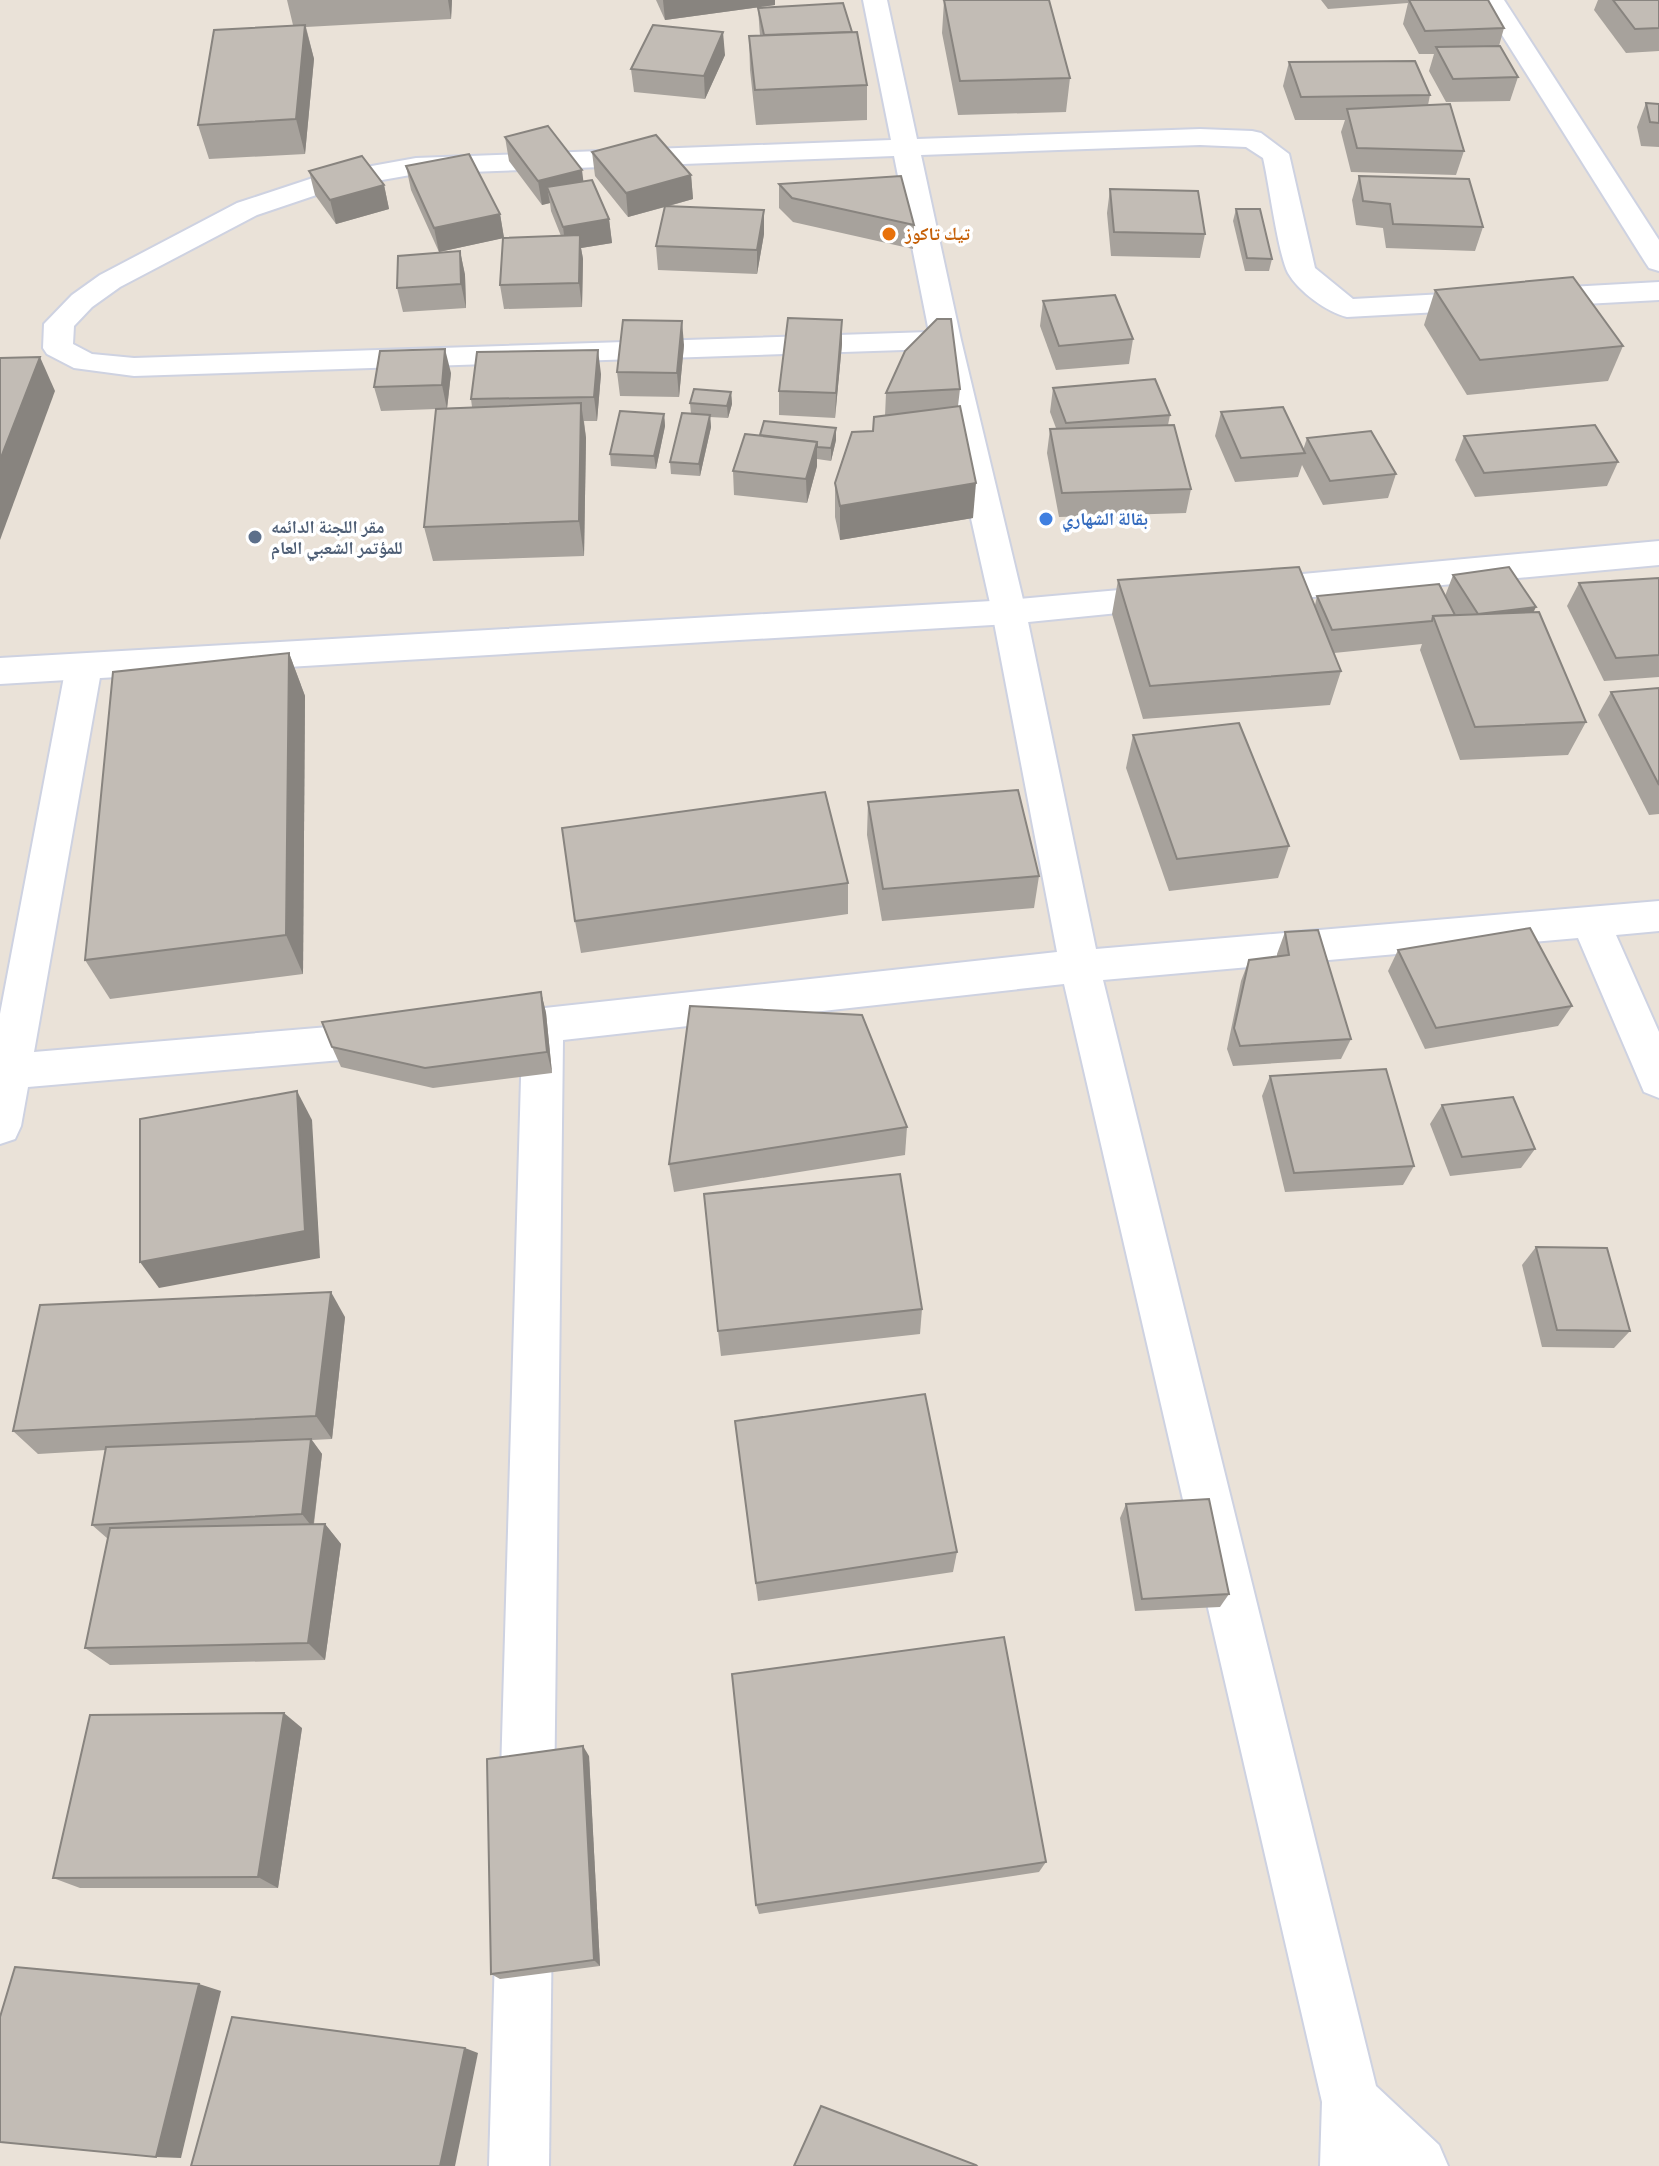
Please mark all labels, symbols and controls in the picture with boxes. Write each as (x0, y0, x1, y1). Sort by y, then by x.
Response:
place label: تيك تاكوز (904, 223, 970, 245)
marker: تيك تاكوز (880, 225, 898, 243)
place label: بقالة الشهاري (1062, 508, 1148, 533)
marker: بقالة الشهاري (1037, 510, 1055, 528)
place label: مقر اللجنة الدائمه للمؤتمر الشعبي العام (271, 516, 403, 562)
marker: مقر اللجنة الدائمه للمؤتمر الشعبي العام (246, 528, 264, 546)

